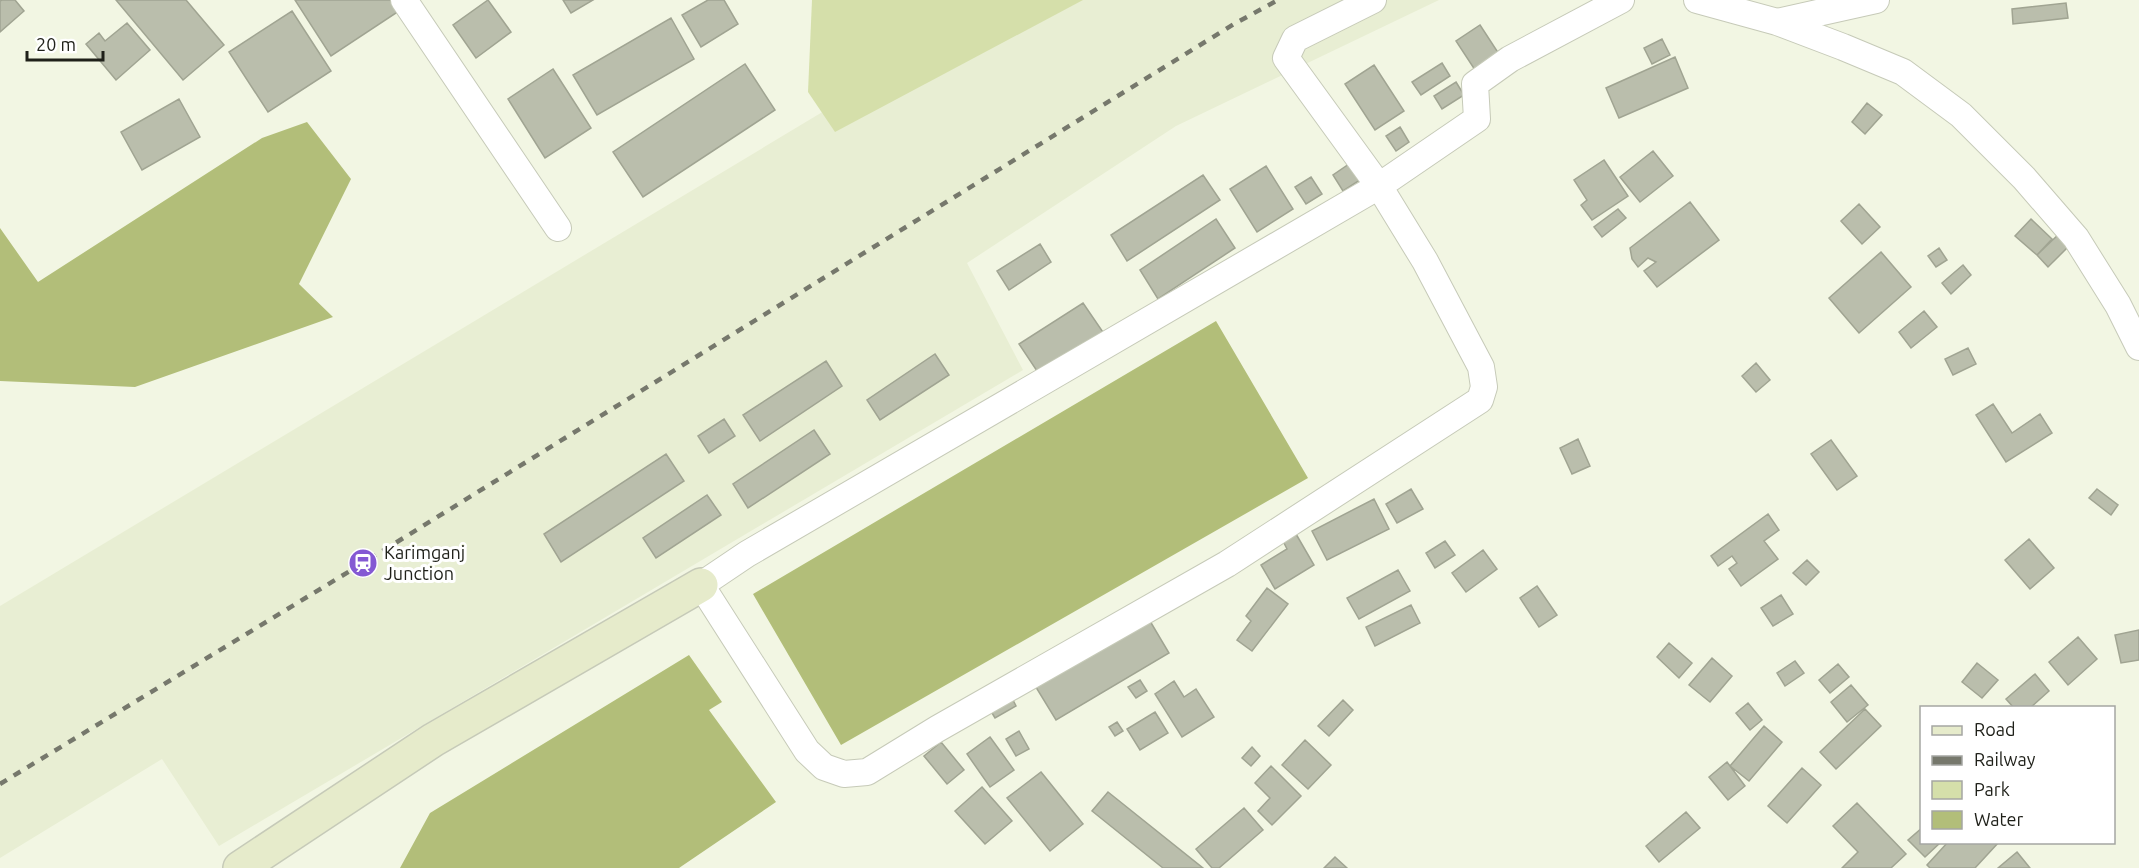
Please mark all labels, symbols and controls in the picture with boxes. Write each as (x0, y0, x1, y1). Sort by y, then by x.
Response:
scale bar (27, 24, 104, 62)
text: 20 m (36, 34, 76, 54)
place label: Karimganj Junction (384, 542, 465, 583)
station icon: Karimganj Junction (347, 547, 379, 579)
legend (1920, 706, 2115, 844)
text: Road (1974, 719, 2016, 739)
text: Railway (1974, 749, 2036, 769)
text: Park (1974, 779, 2010, 799)
text: Water (1974, 809, 2024, 829)

